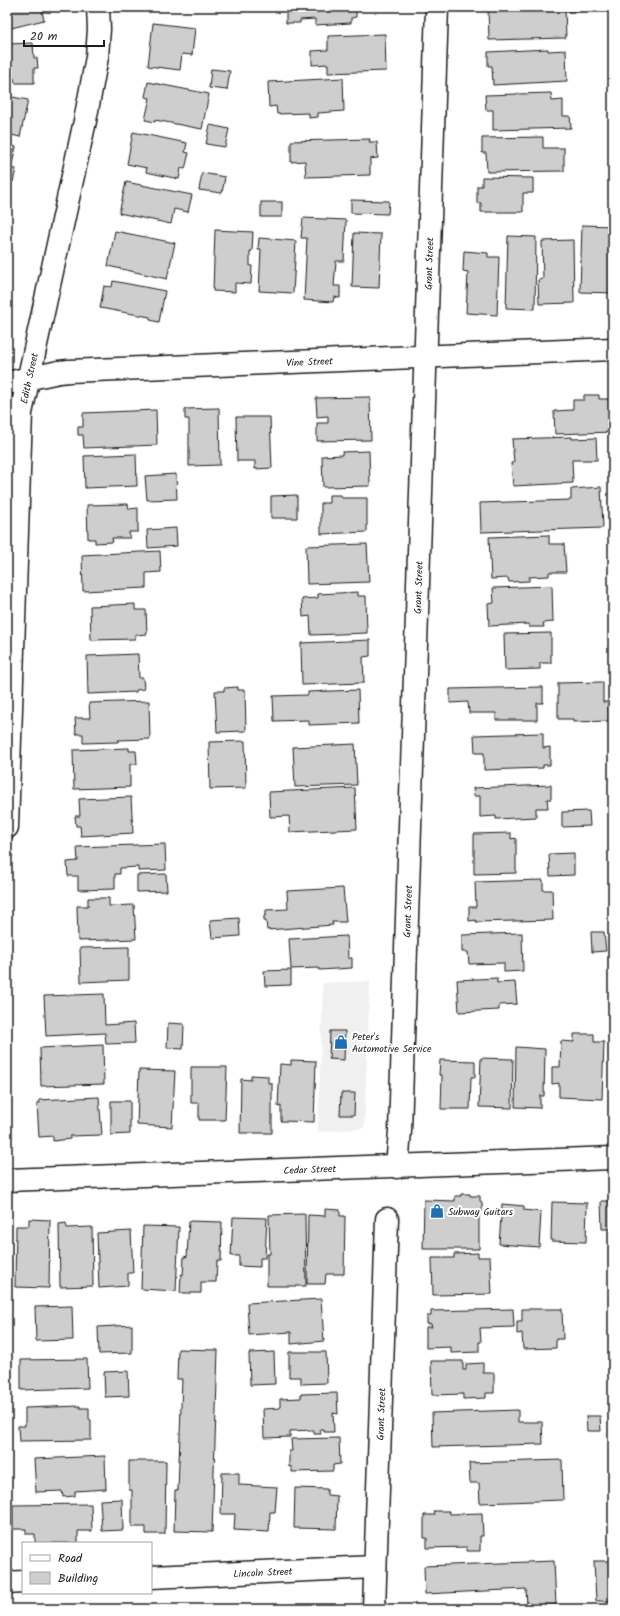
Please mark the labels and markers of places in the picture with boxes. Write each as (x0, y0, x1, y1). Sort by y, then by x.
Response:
place label: Peter's Automotive Service (352, 1029, 432, 1057)
shop icon: Peter's Automotive Service (333, 1034, 349, 1050)
shop icon: Subway Guitars (429, 1203, 445, 1219)
place label: Subway Guitars (448, 1204, 514, 1220)

